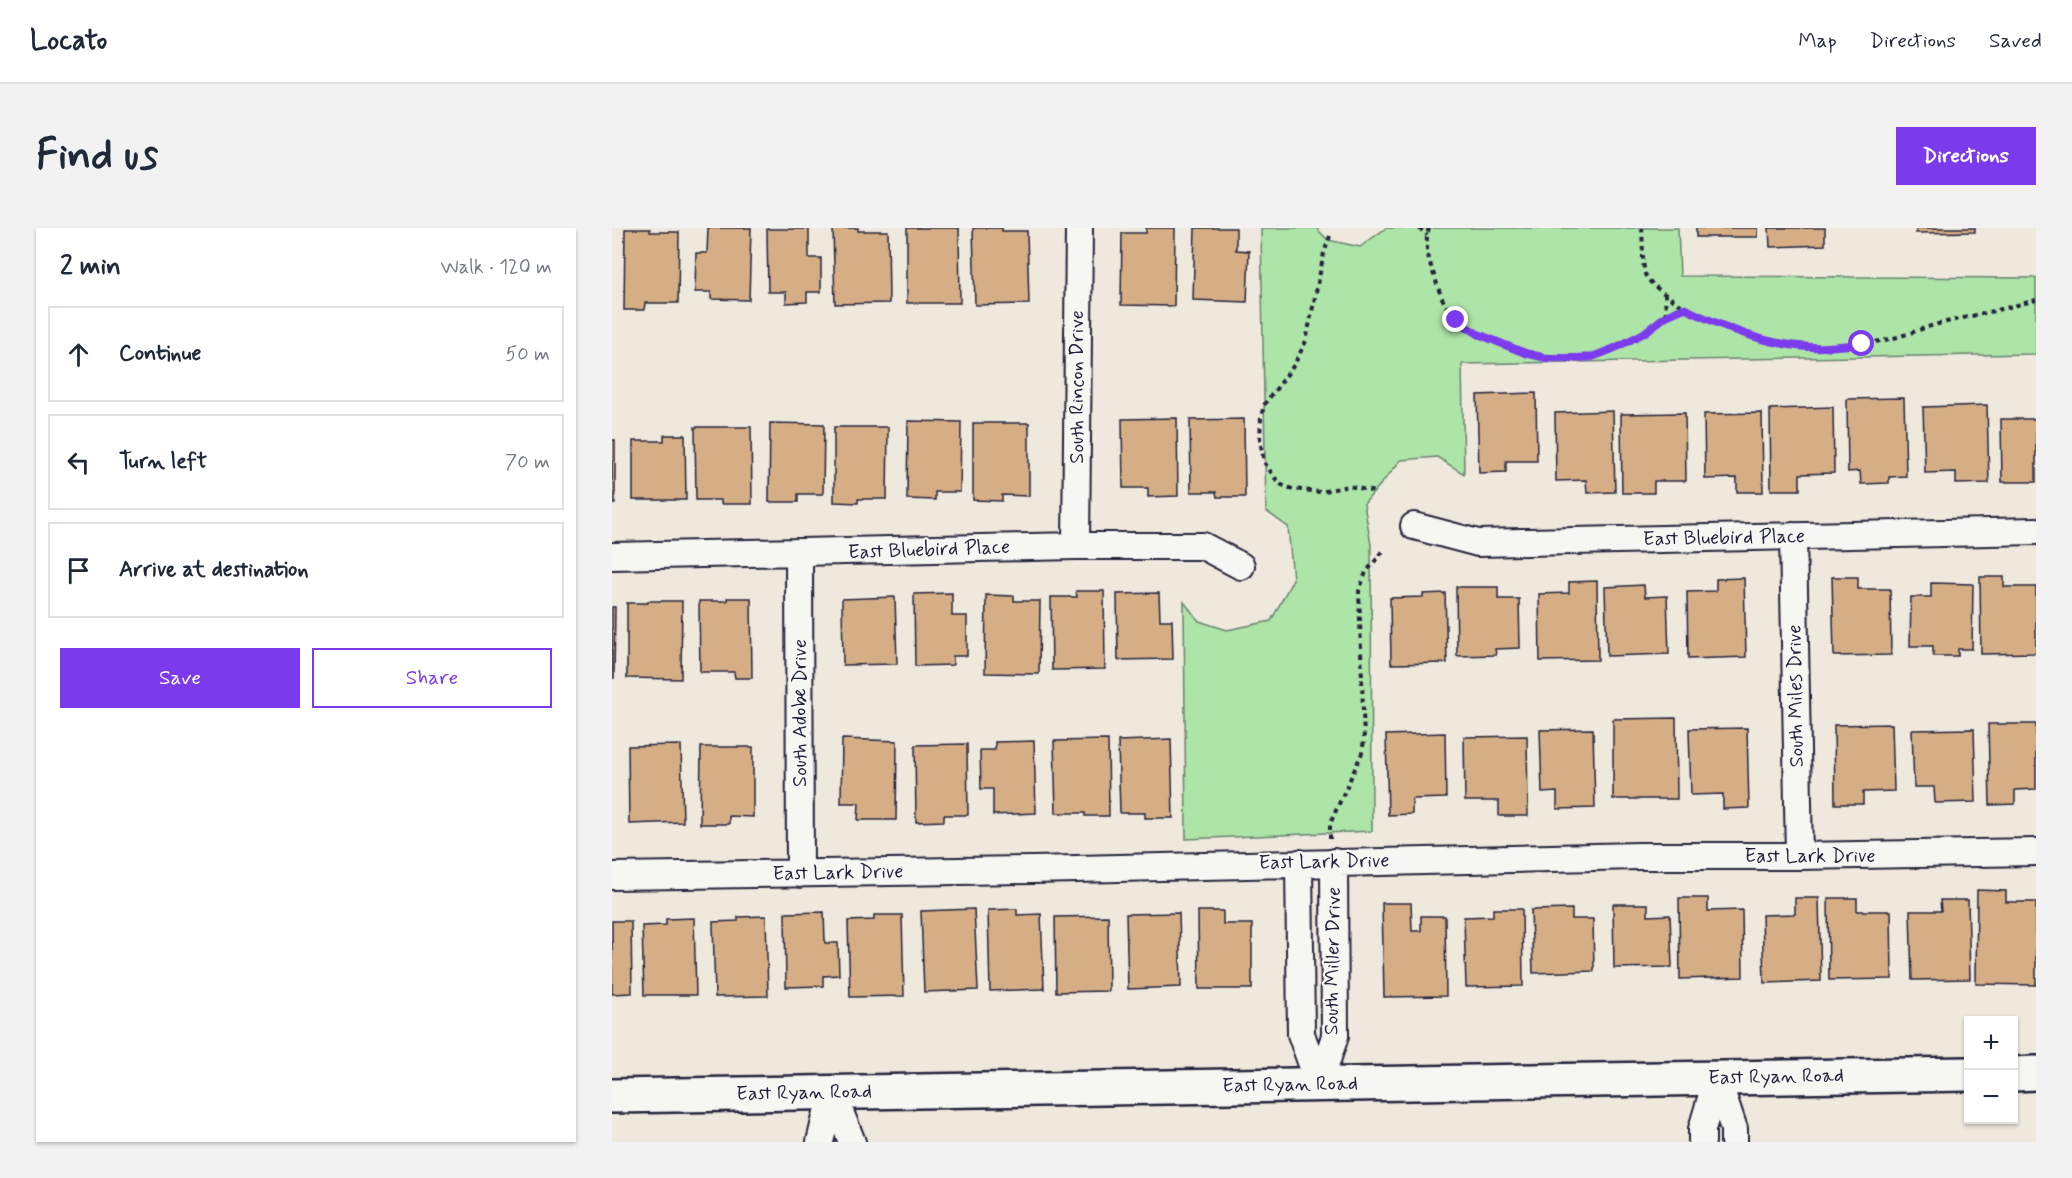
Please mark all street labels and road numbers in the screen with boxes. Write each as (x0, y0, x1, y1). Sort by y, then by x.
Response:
street label: South Rincon Drive (1064, 310, 1091, 464)
street label: East Bluebird Place (1643, 523, 1805, 553)
street label: East Bluebird Place (848, 534, 1010, 566)
street label: South Miles Drive (1781, 624, 1811, 768)
street label: South Adobe Drive (787, 639, 814, 787)
street label: East Lark Drive (1745, 843, 1875, 870)
street label: East Lark Drive (1258, 847, 1390, 877)
street label: East Lark Drive (772, 858, 904, 888)
street label: South Miller Drive (1318, 887, 1348, 1035)
street label: East Ryan Road (1708, 1062, 1844, 1092)
street label: East Ryan Road (1222, 1070, 1358, 1100)
street label: East Ryan Road (736, 1078, 872, 1108)

